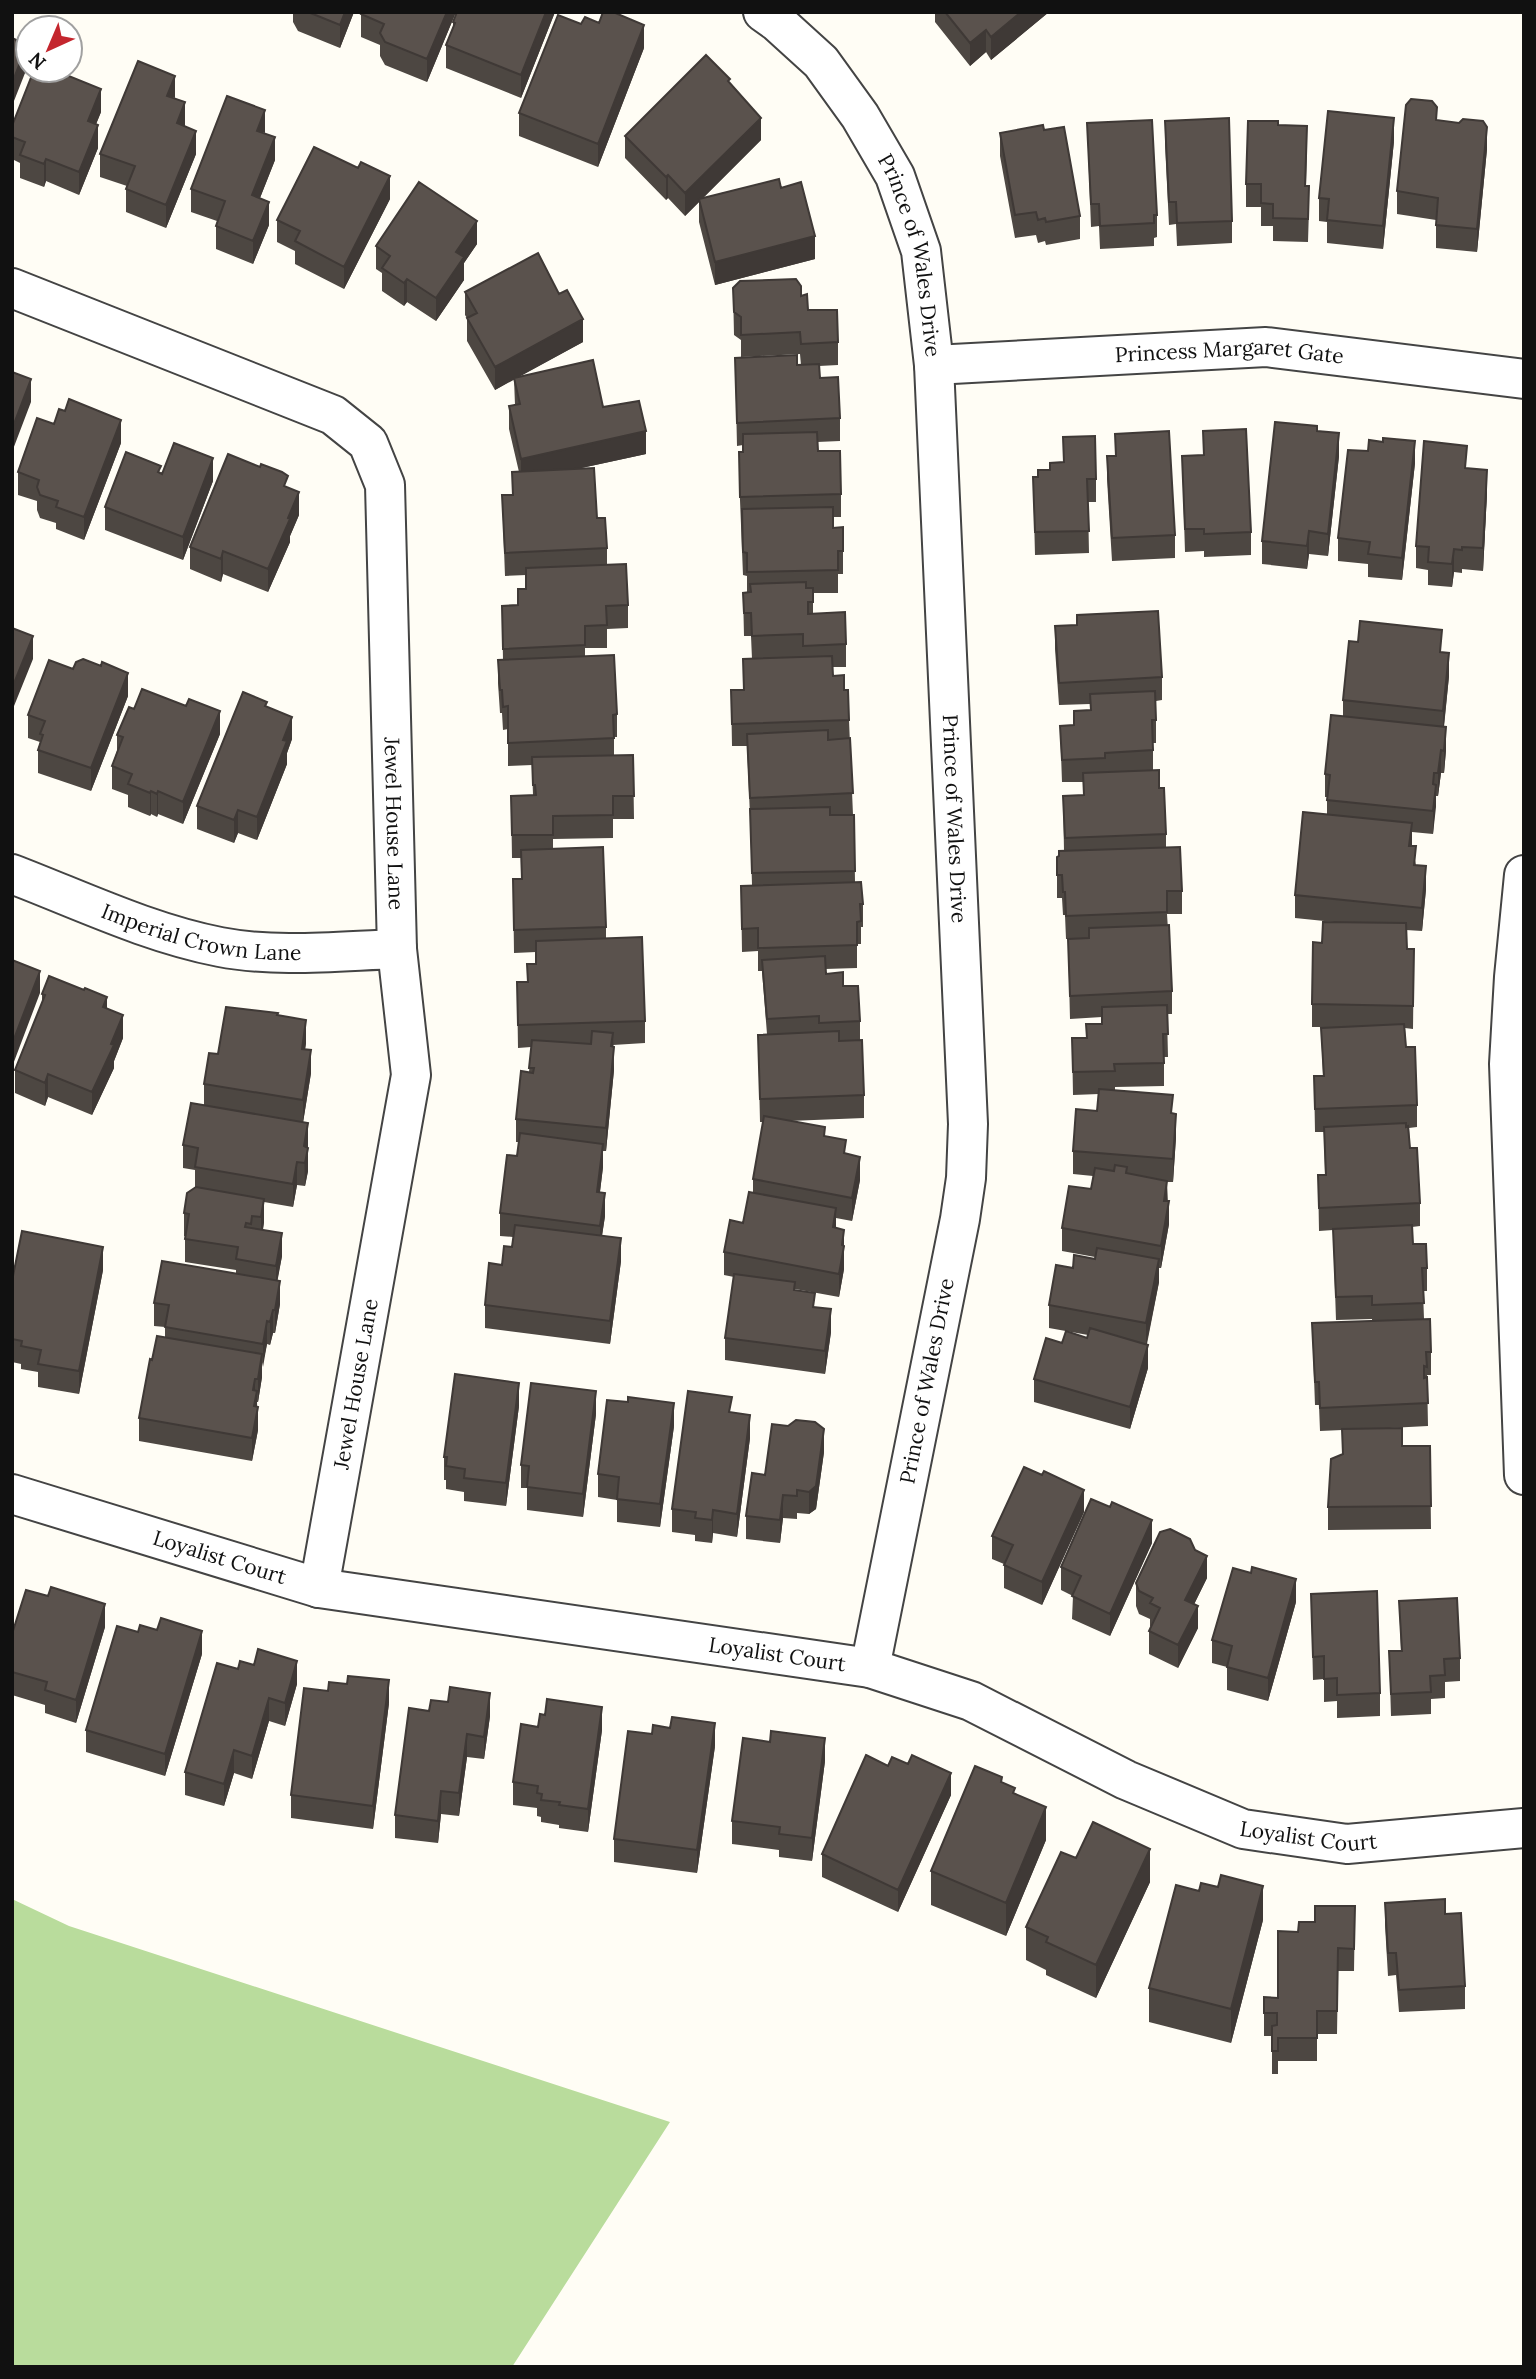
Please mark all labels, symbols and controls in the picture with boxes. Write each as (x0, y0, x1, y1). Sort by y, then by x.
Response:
north arrow (14, 14, 84, 84)
text: N (23, 47, 51, 75)
street label: Prince of Wales Drive (872, 149, 947, 358)
street label: Princess Margaret Gate (1114, 333, 1345, 370)
street label: Prince of Wales Drive (937, 714, 973, 924)
street label: Jewel House Lane (378, 736, 410, 910)
street label: Imperial Crown Lane (98, 897, 301, 966)
street label: Prince of Wales Drive (893, 1276, 960, 1486)
street label: Jewel House Lane (327, 1296, 384, 1472)
street label: Loyalist Court (150, 1524, 290, 1590)
street label: Loyalist Court (707, 1631, 848, 1677)
street label: Loyalist Court (1238, 1815, 1379, 1857)

